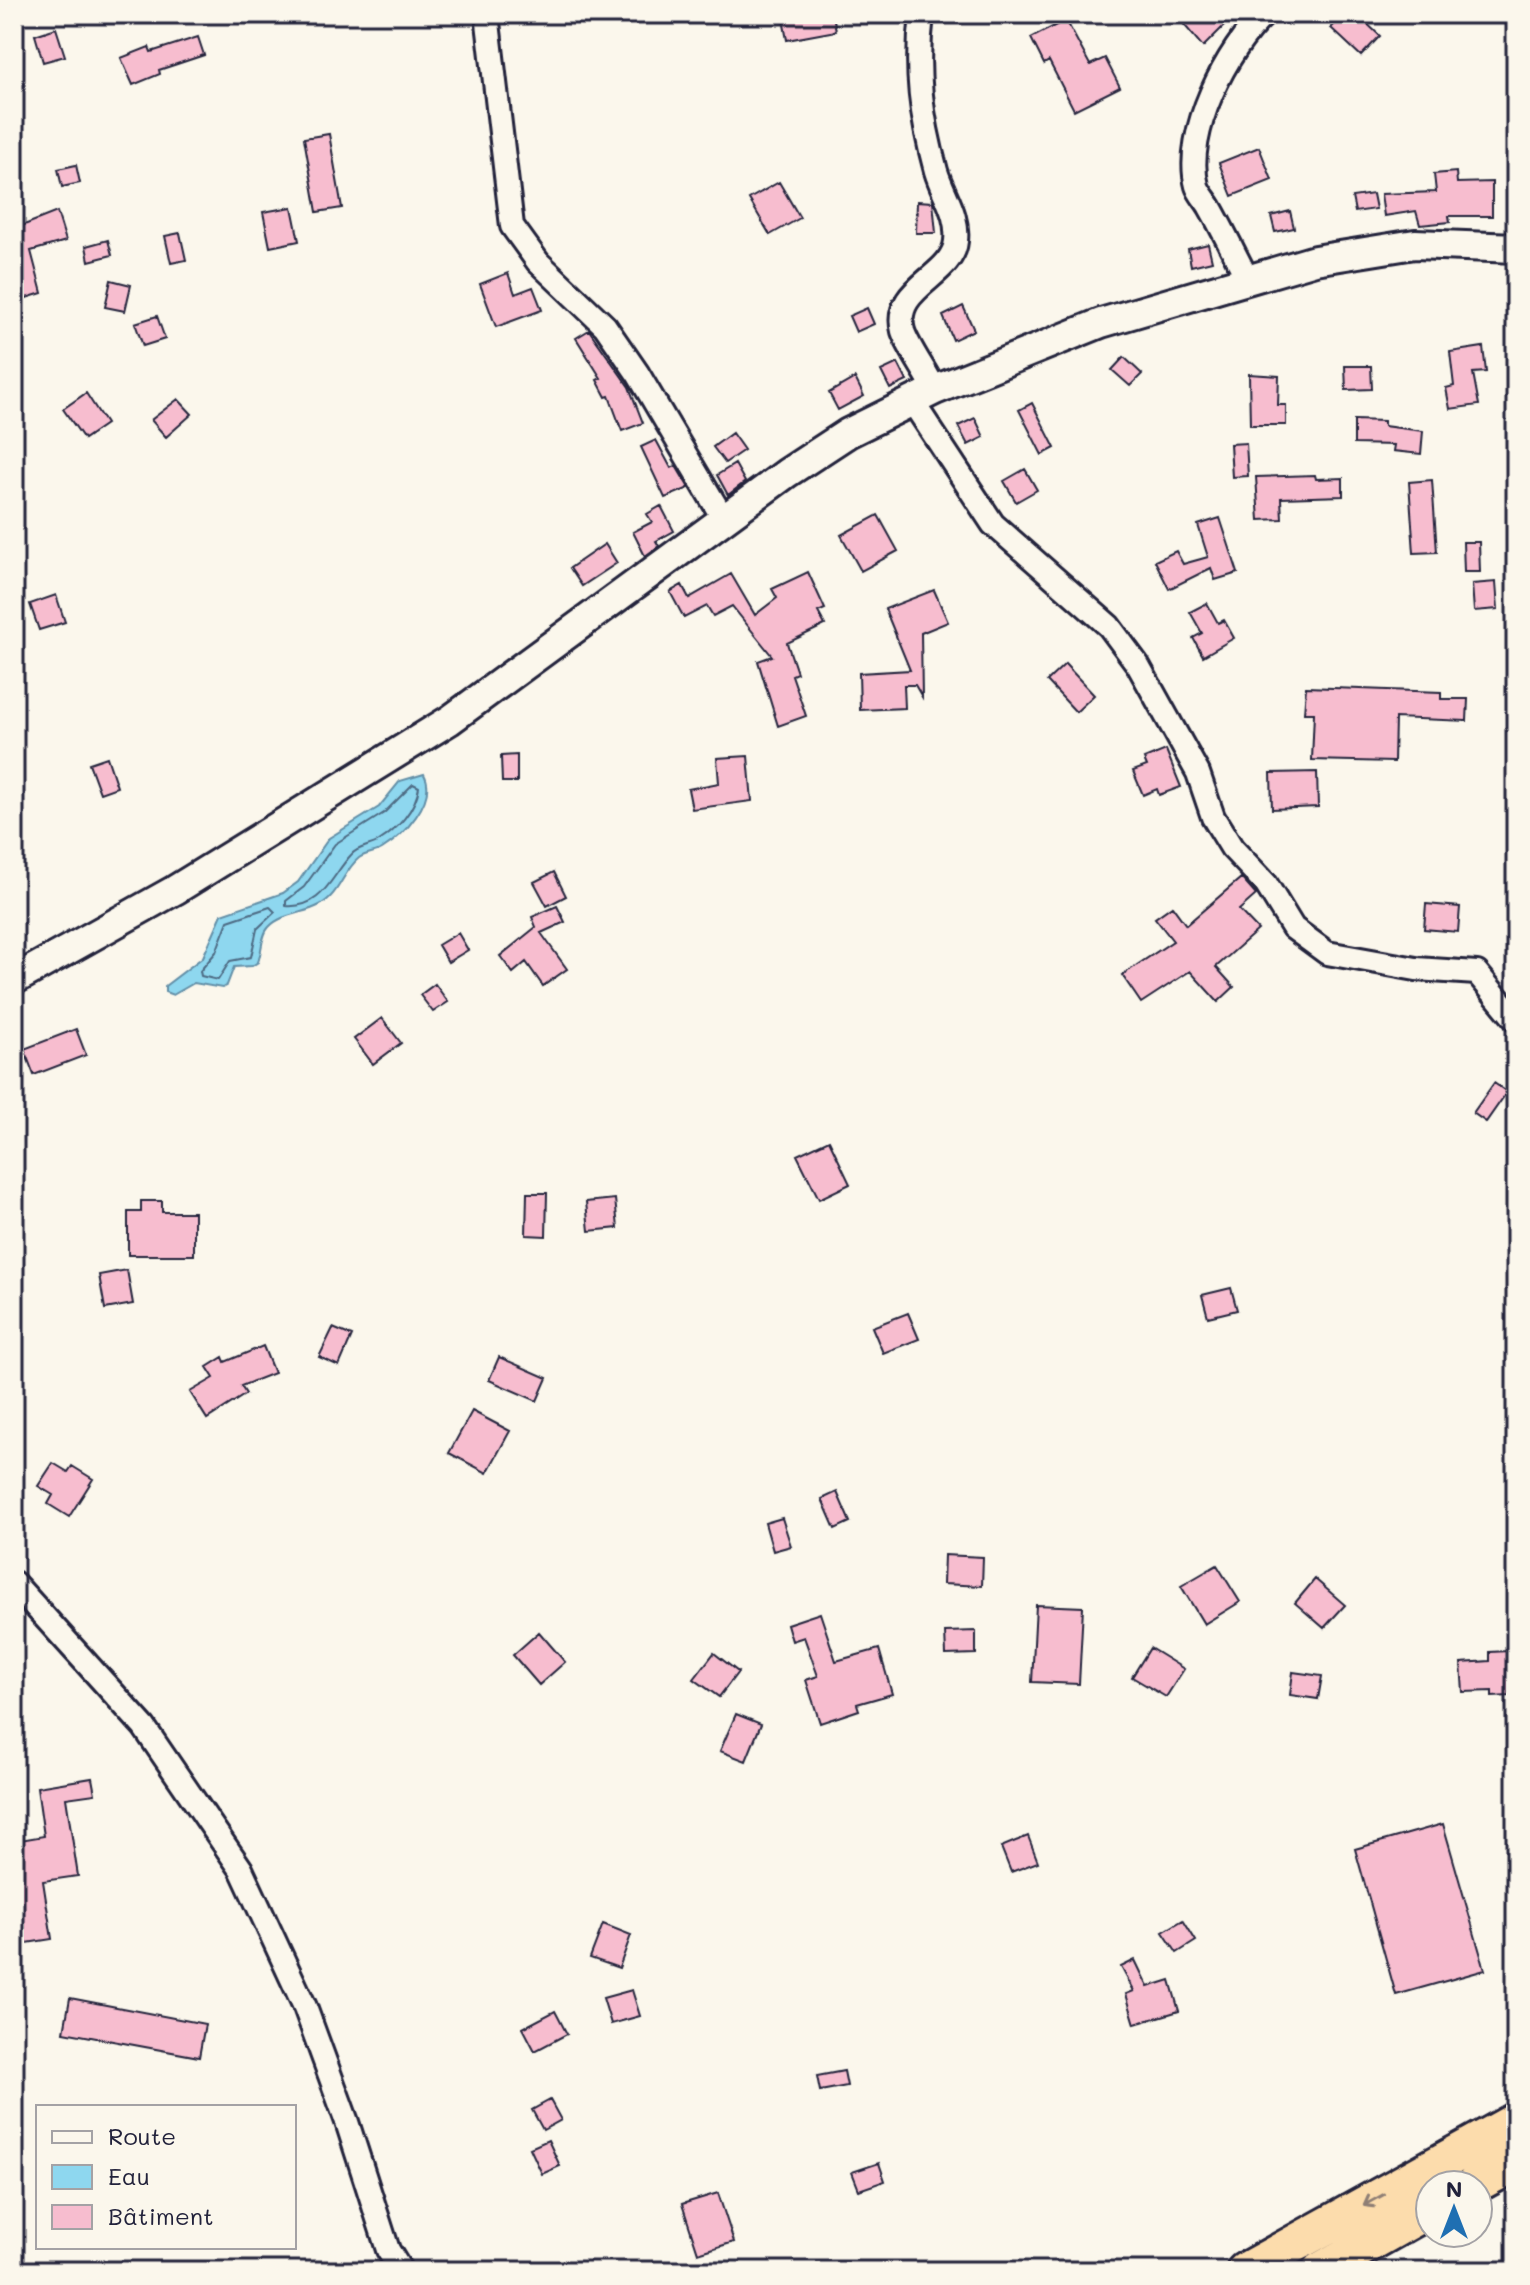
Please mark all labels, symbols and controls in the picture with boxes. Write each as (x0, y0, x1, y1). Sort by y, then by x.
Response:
legend (36, 2105, 296, 2249)
text: Route (108, 2120, 176, 2151)
text: Eau (108, 2160, 150, 2191)
north arrow (1414, 2169, 1494, 2249)
text: N (1446, 2174, 1462, 2203)
one-way arrow (1363, 2192, 1386, 2208)
text: Bâtiment (108, 2200, 214, 2231)

